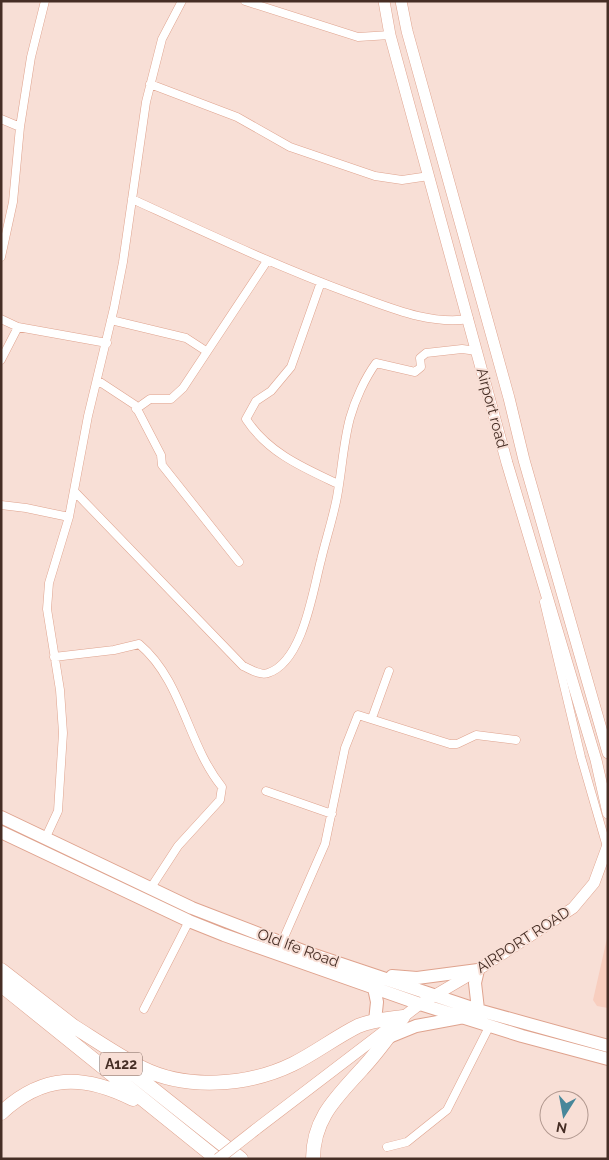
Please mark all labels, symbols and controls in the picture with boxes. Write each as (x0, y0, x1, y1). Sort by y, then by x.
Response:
street label: Airport road (473, 366, 511, 450)
street label: AIRPORT ROAD (473, 903, 573, 977)
street label: Old Ife Road (255, 925, 341, 971)
road number: A122 (100, 1052, 142, 1076)
north arrow (539, 1090, 589, 1140)
text: N (555, 1119, 568, 1137)

